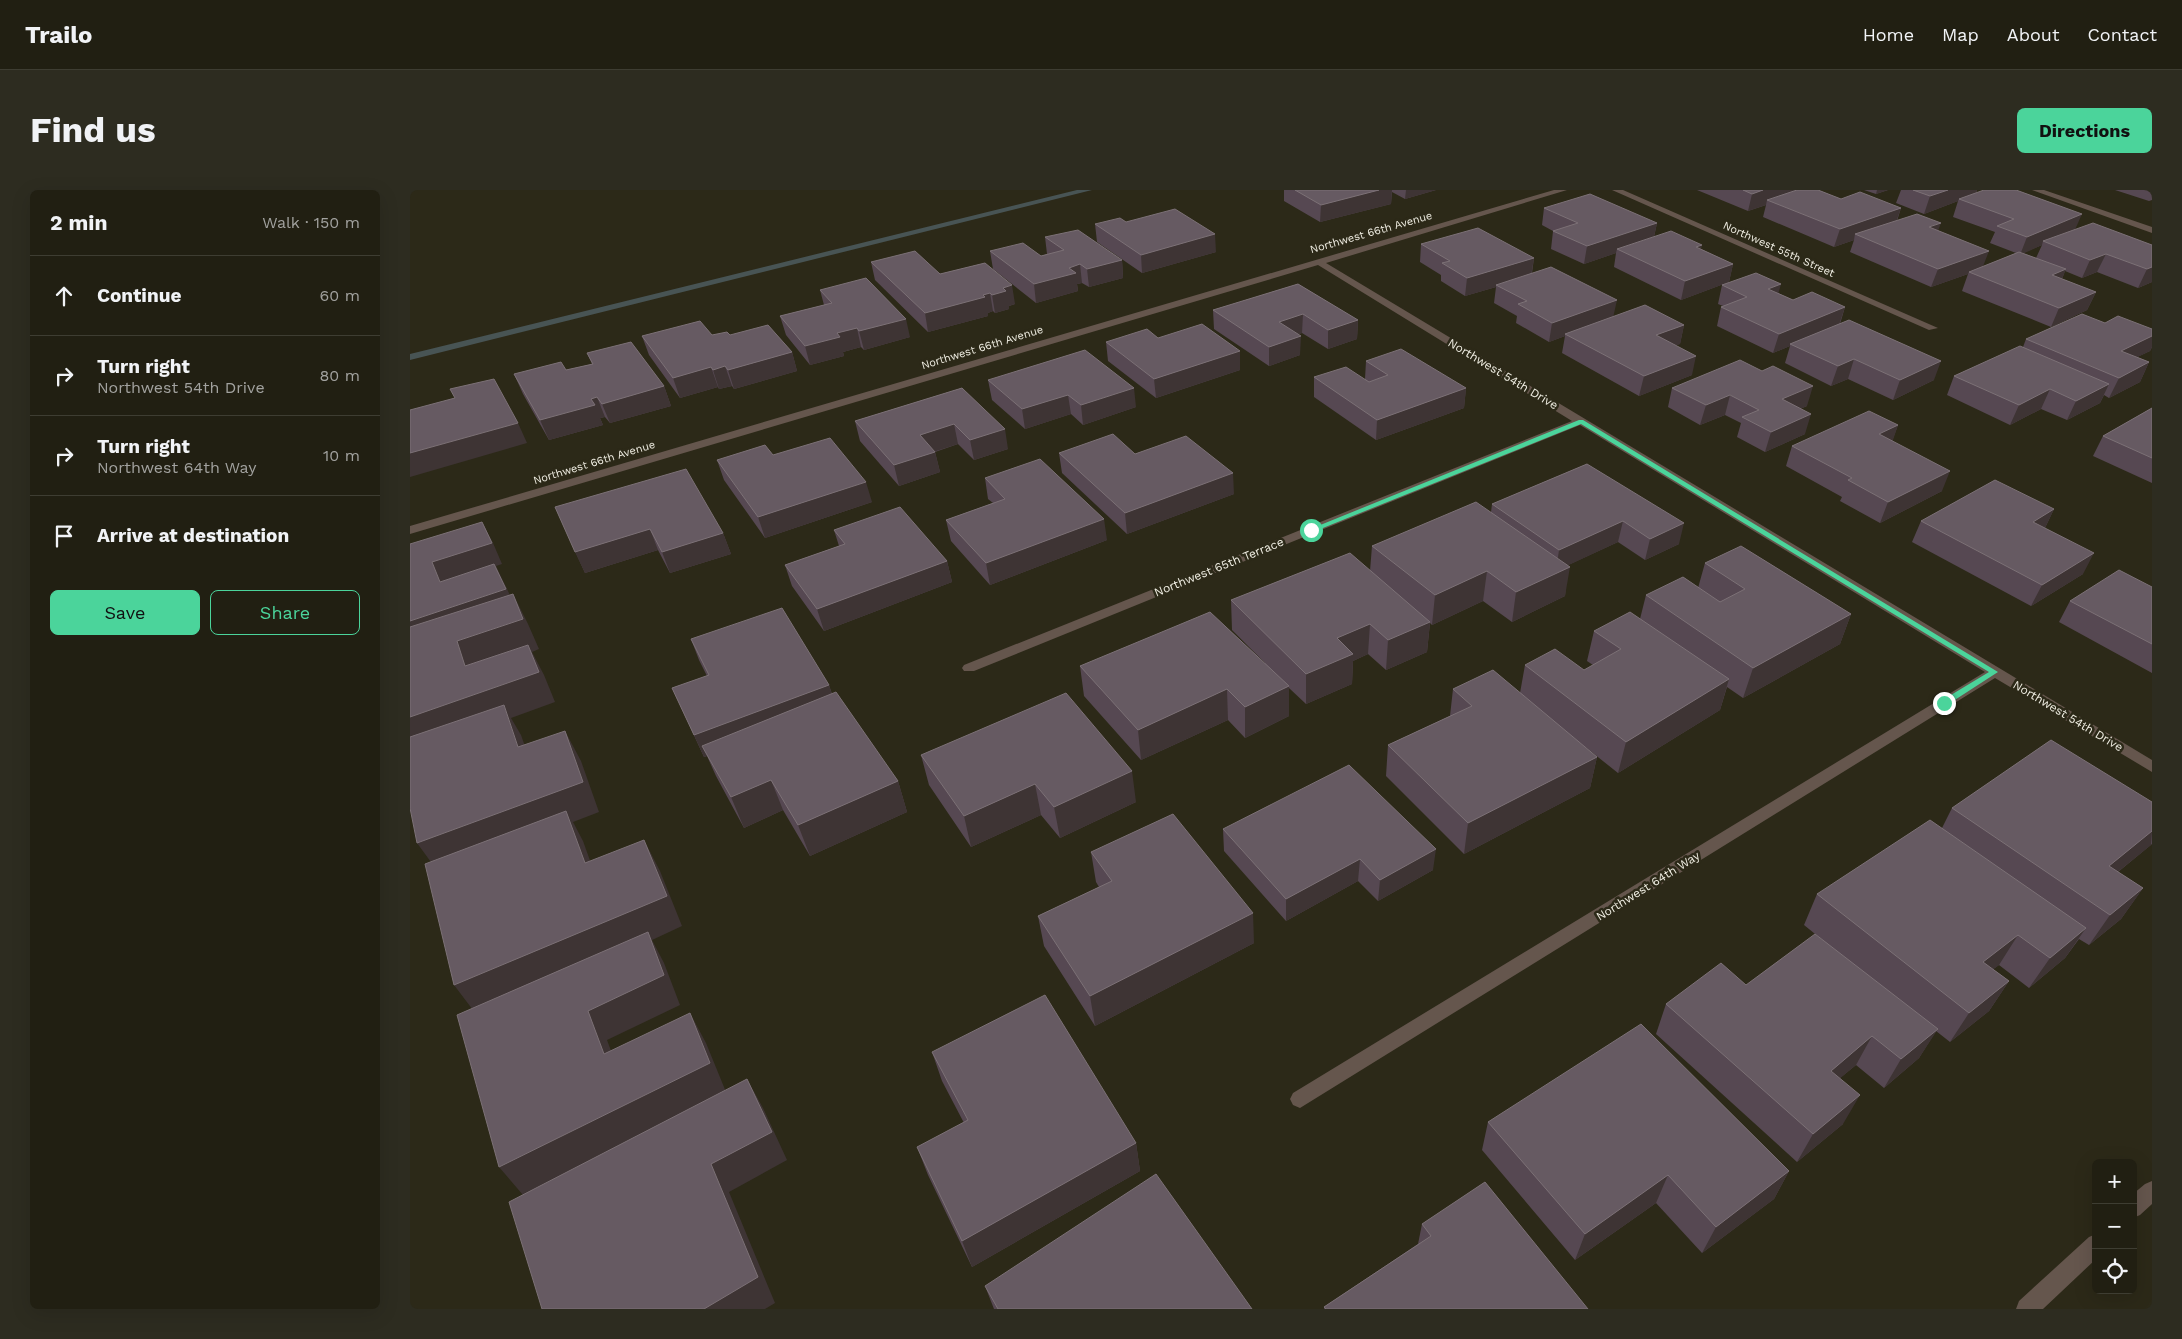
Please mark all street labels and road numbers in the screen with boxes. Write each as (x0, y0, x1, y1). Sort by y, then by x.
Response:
street label: Northwest 66th Avenue (1308, 209, 1434, 256)
street label: Northwest 55th Street (1721, 219, 1837, 280)
street label: Northwest 66th Avenue (920, 323, 1045, 372)
street label: Northwest 54th Drive (1446, 336, 1561, 412)
street label: Northwest 66th Avenue (532, 438, 657, 487)
street label: Northwest 65th Terrace (1152, 535, 1286, 599)
street label: Northwest 54th Drive (2011, 678, 2126, 754)
street label: Northwest 64th Way (1594, 848, 1703, 924)

